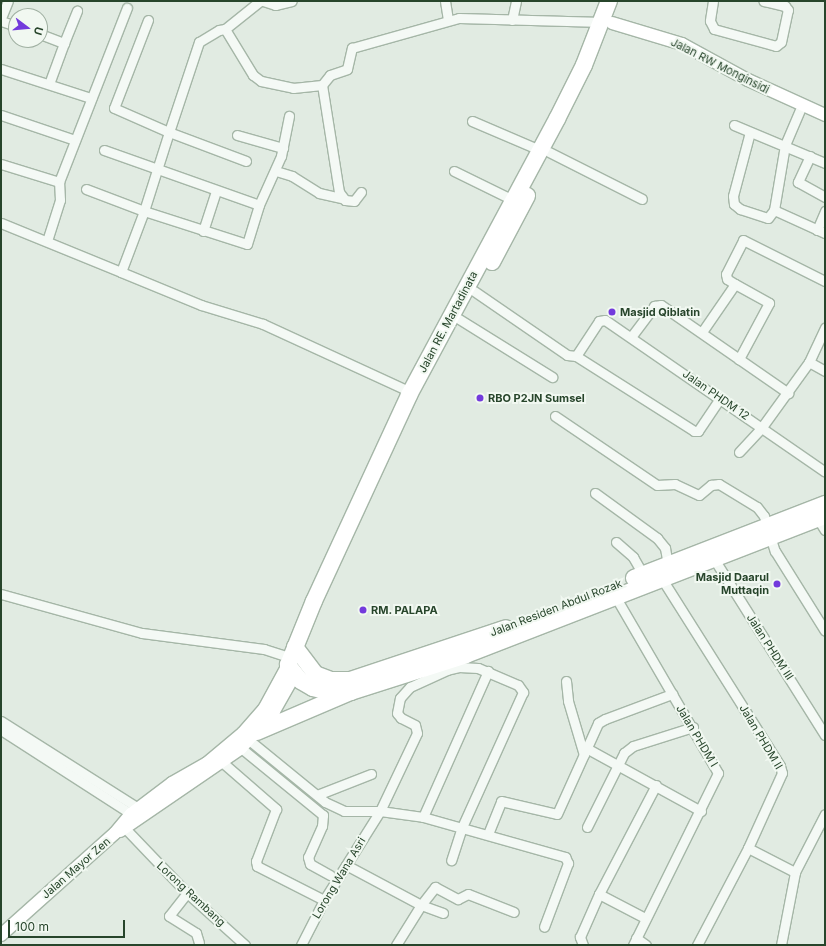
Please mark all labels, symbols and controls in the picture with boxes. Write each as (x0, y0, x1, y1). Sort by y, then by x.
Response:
north arrow (8, 8, 48, 48)
text: U (31, 25, 46, 37)
street label: Jalan RW Monginsidi (669, 35, 771, 97)
street label: Jalan RE. Martadinata (416, 269, 480, 375)
place label: Masjid Qiblatin (620, 305, 700, 319)
marker: Masjid Qiblatin (607, 307, 617, 317)
street label: Jalan PHDM 12 (680, 367, 752, 423)
place label: RBO P2JN Sumsel (488, 391, 585, 405)
marker: RBO P2JN Sumsel (475, 393, 485, 403)
place label: Masjid Daarul Muttaqin (696, 571, 769, 597)
street label: Jalan Residen Abdul Rozak (488, 577, 624, 639)
marker: Masjid Daarul Muttaqin (772, 579, 782, 589)
place label: RM. PALAPA (371, 603, 438, 617)
marker: RM. PALAPA (358, 605, 368, 615)
street label: Jalan PHDM III (744, 612, 796, 682)
street label: Jalan PHDM II (737, 702, 785, 772)
street label: Jalan PHDM I (673, 703, 721, 769)
street label: Jalan Mayor Zen (39, 835, 113, 901)
street label: Lorong Wana Asri (310, 835, 368, 921)
street label: Lorong Rambang (154, 859, 228, 929)
scale bar (10, 912, 127, 938)
text: 100 m (15, 919, 49, 934)

